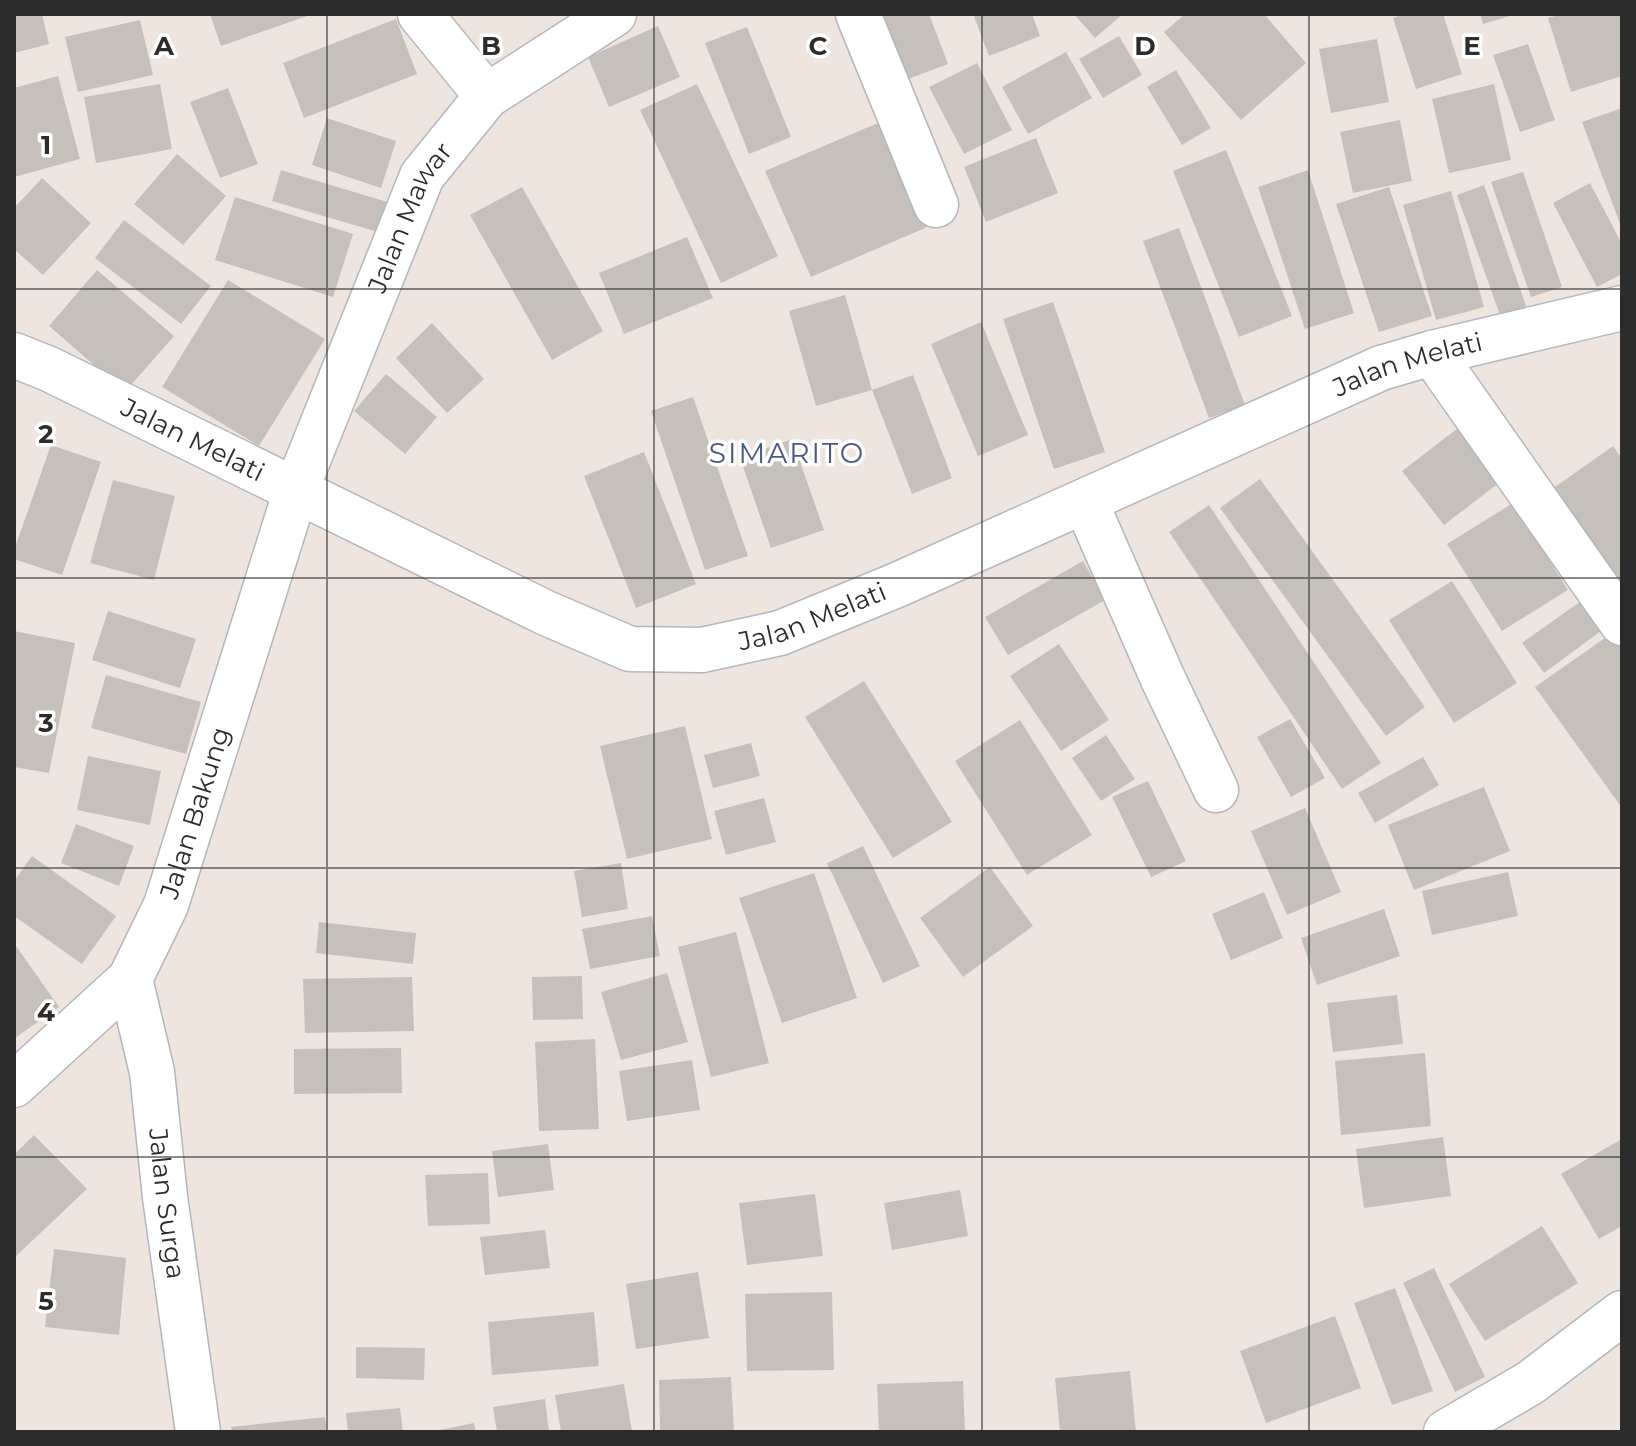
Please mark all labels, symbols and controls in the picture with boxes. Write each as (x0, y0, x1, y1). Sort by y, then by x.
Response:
text: A (153, 30, 175, 62)
text: B (481, 30, 501, 62)
text: C (809, 30, 828, 62)
text: D (1134, 30, 1156, 62)
text: E (1463, 30, 1481, 62)
text: 1 (41, 129, 51, 161)
street label: Jalan Mawar (361, 136, 459, 298)
street label: Jalan Melati (1327, 326, 1485, 404)
street label: Jalan Melati (115, 391, 270, 488)
text: 2 (38, 418, 54, 450)
district label: SIMARITO (709, 436, 865, 470)
street label: Jalan Melati (734, 575, 891, 658)
text: 3 (37, 707, 54, 739)
street label: Jalan Bakung (153, 723, 237, 904)
text: 4 (37, 996, 55, 1028)
street label: Jalan Surga (142, 1126, 192, 1281)
text: 5 (38, 1285, 54, 1317)

